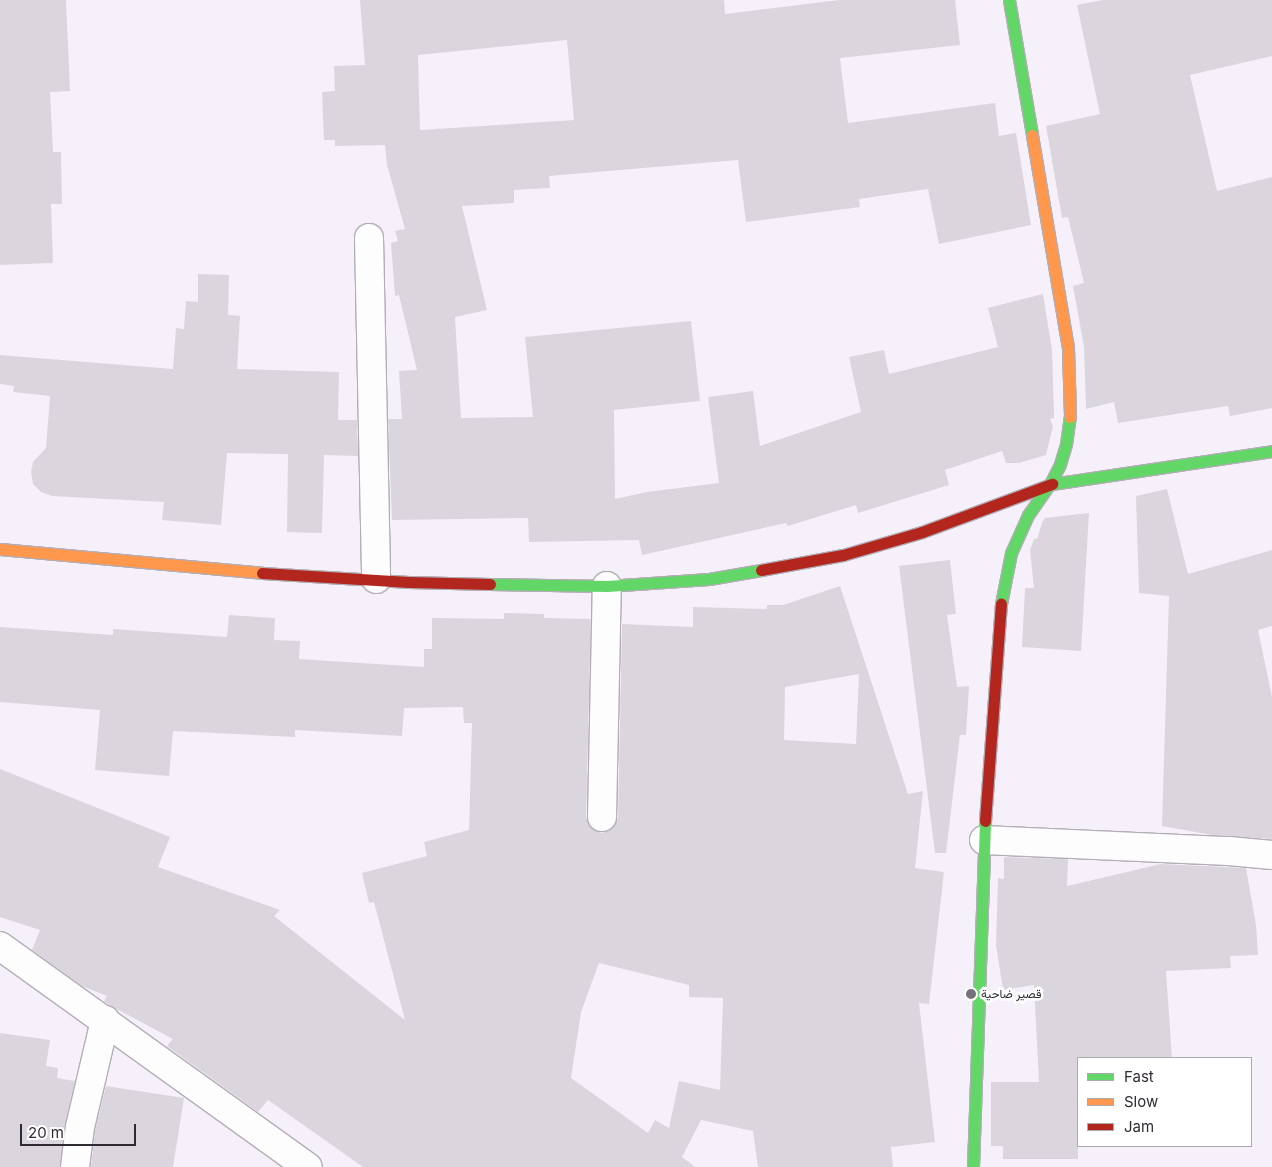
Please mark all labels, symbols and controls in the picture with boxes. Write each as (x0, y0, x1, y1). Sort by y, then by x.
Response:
place label: قصير ضاحية (981, 987, 1041, 1001)
marker: قصير ضاحية (965, 988, 977, 1000)
legend (1077, 1057, 1252, 1147)
text: Fast (1124, 1067, 1154, 1086)
text: Slow (1124, 1092, 1158, 1111)
scale bar (22, 1114, 139, 1146)
text: Jam (1124, 1117, 1154, 1136)
text: 20 m (28, 1123, 64, 1142)

